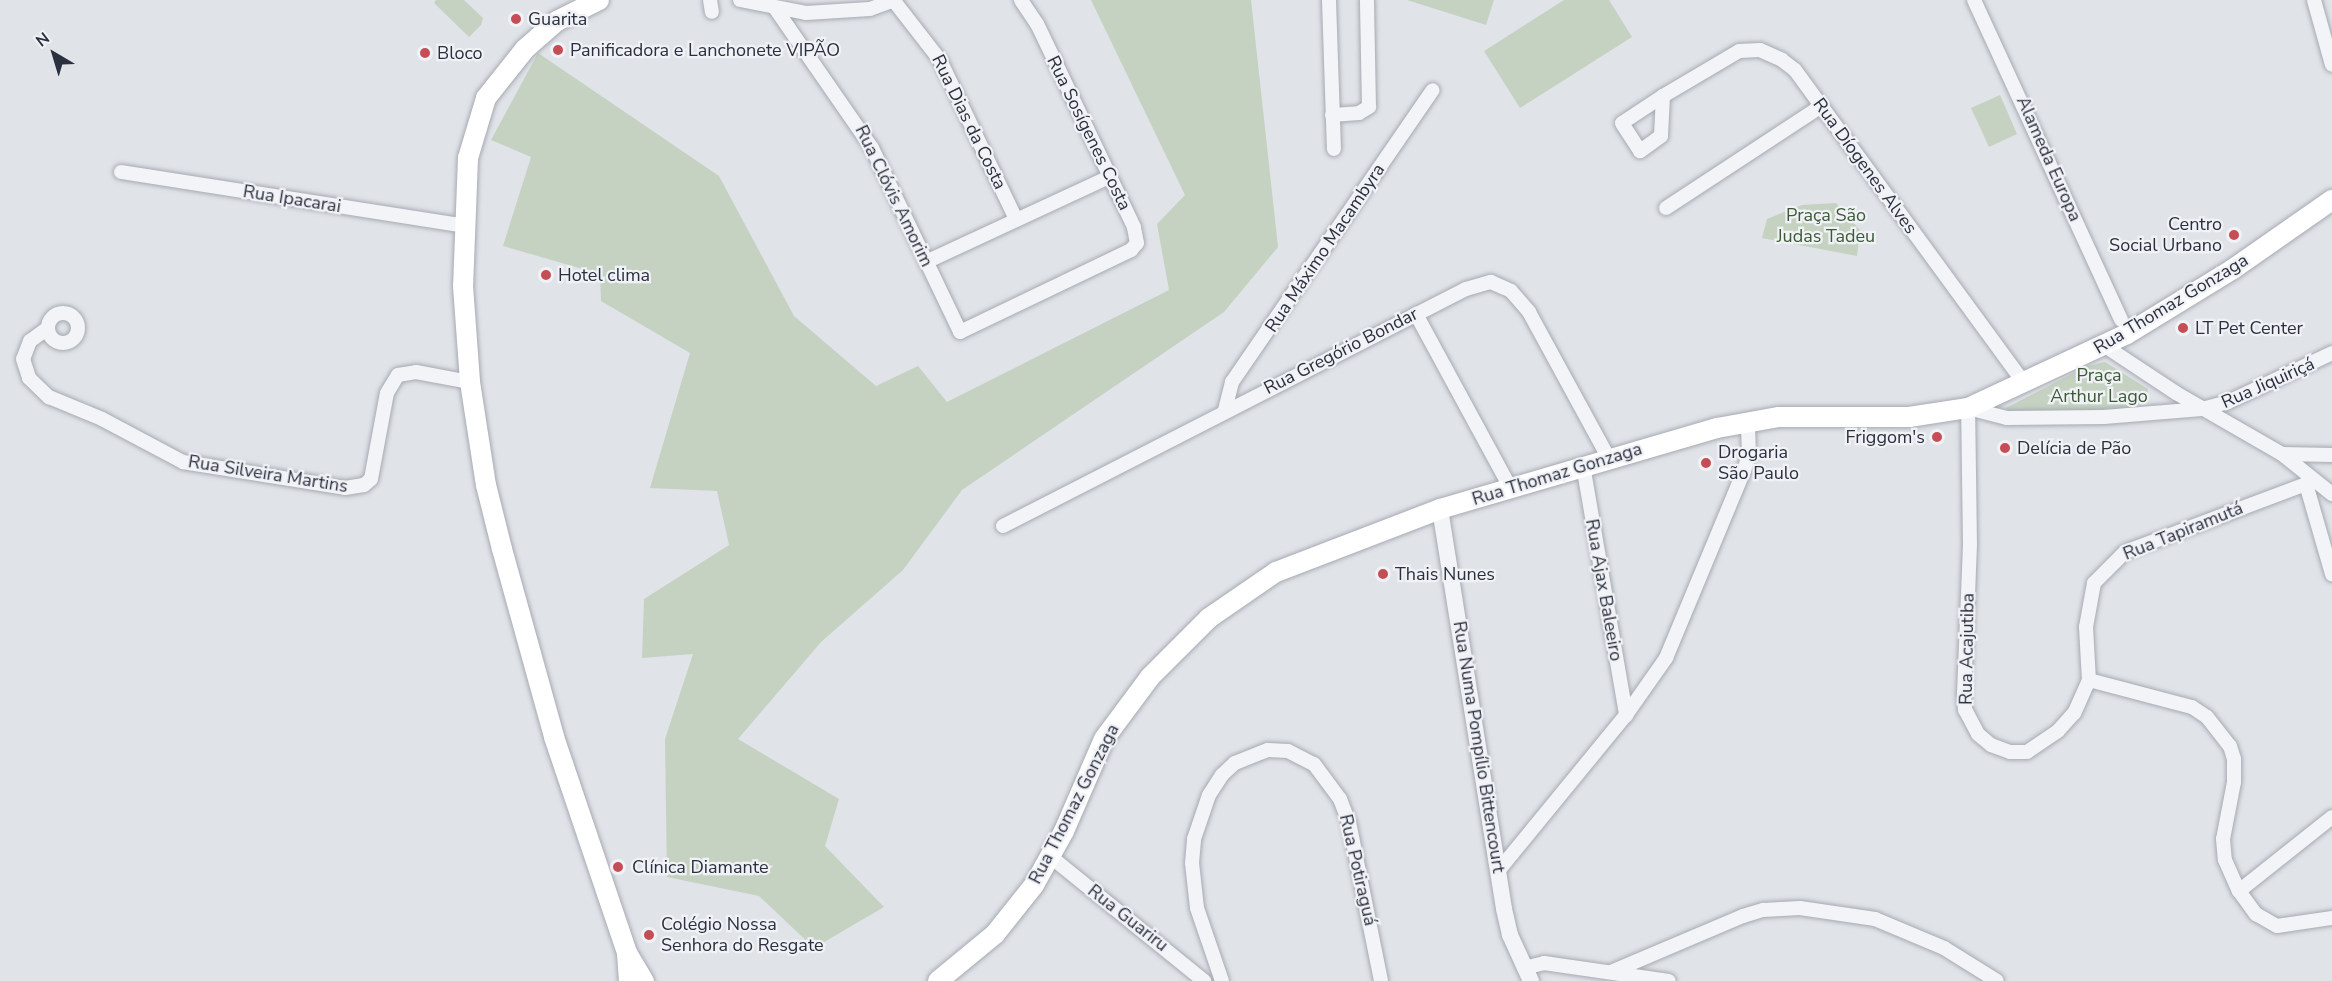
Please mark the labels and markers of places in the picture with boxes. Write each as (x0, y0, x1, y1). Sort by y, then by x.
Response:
place label: Guarita (528, 8, 587, 30)
marker: Guarita (509, 12, 523, 26)
place label: Panificadora e Lanchonete VIPÃO (570, 39, 840, 61)
place label: Bloco (437, 42, 483, 64)
marker: Panificadora e Lanchonete VIPÃO (551, 43, 565, 57)
marker: Bloco (418, 46, 432, 60)
place label: Centro Social Urbano (2109, 214, 2222, 256)
marker: Centro Social Urbano (2227, 228, 2241, 242)
place label: Hotel clima (558, 264, 650, 286)
marker: Hotel clima (539, 268, 553, 282)
place label: LT Pet Center (2195, 317, 2303, 339)
marker: LT Pet Center (2176, 321, 2190, 335)
place label: Friggom's (1846, 426, 1925, 448)
marker: Friggom's (1930, 430, 1944, 444)
place label: Delícia de Pão (2017, 437, 2131, 459)
marker: Delícia de Pão (1998, 441, 2012, 455)
place label: Drogaria São Paulo (1718, 442, 1799, 484)
marker: Drogaria São Paulo (1699, 456, 1713, 470)
place label: Thais Nunes (1395, 563, 1495, 585)
marker: Thais Nunes (1376, 567, 1390, 581)
place label: Clínica Diamante (632, 856, 768, 878)
marker: Clínica Diamante (609, 858, 627, 876)
place label: Colégio Nossa Senhora do Resgate (661, 914, 824, 956)
marker: Colégio Nossa Senhora do Resgate (642, 928, 656, 942)

